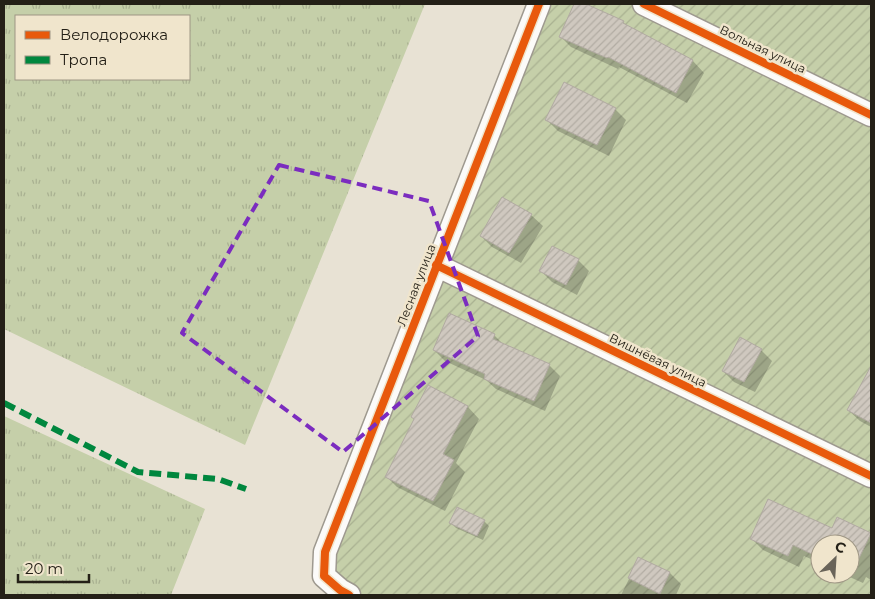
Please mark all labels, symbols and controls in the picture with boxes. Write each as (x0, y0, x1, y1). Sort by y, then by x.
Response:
legend (15, 15, 190, 80)
street label: Вольная улица (718, 22, 808, 76)
text: Велодорожка (60, 25, 168, 44)
text: Тропа (60, 50, 107, 69)
street label: Лесная улица (393, 242, 439, 328)
street label: Вишнёвая улица (607, 330, 709, 390)
north arrow (810, 534, 860, 584)
text: С (832, 537, 849, 558)
scale bar (18, 552, 89, 584)
text: 20 m (25, 559, 63, 578)

